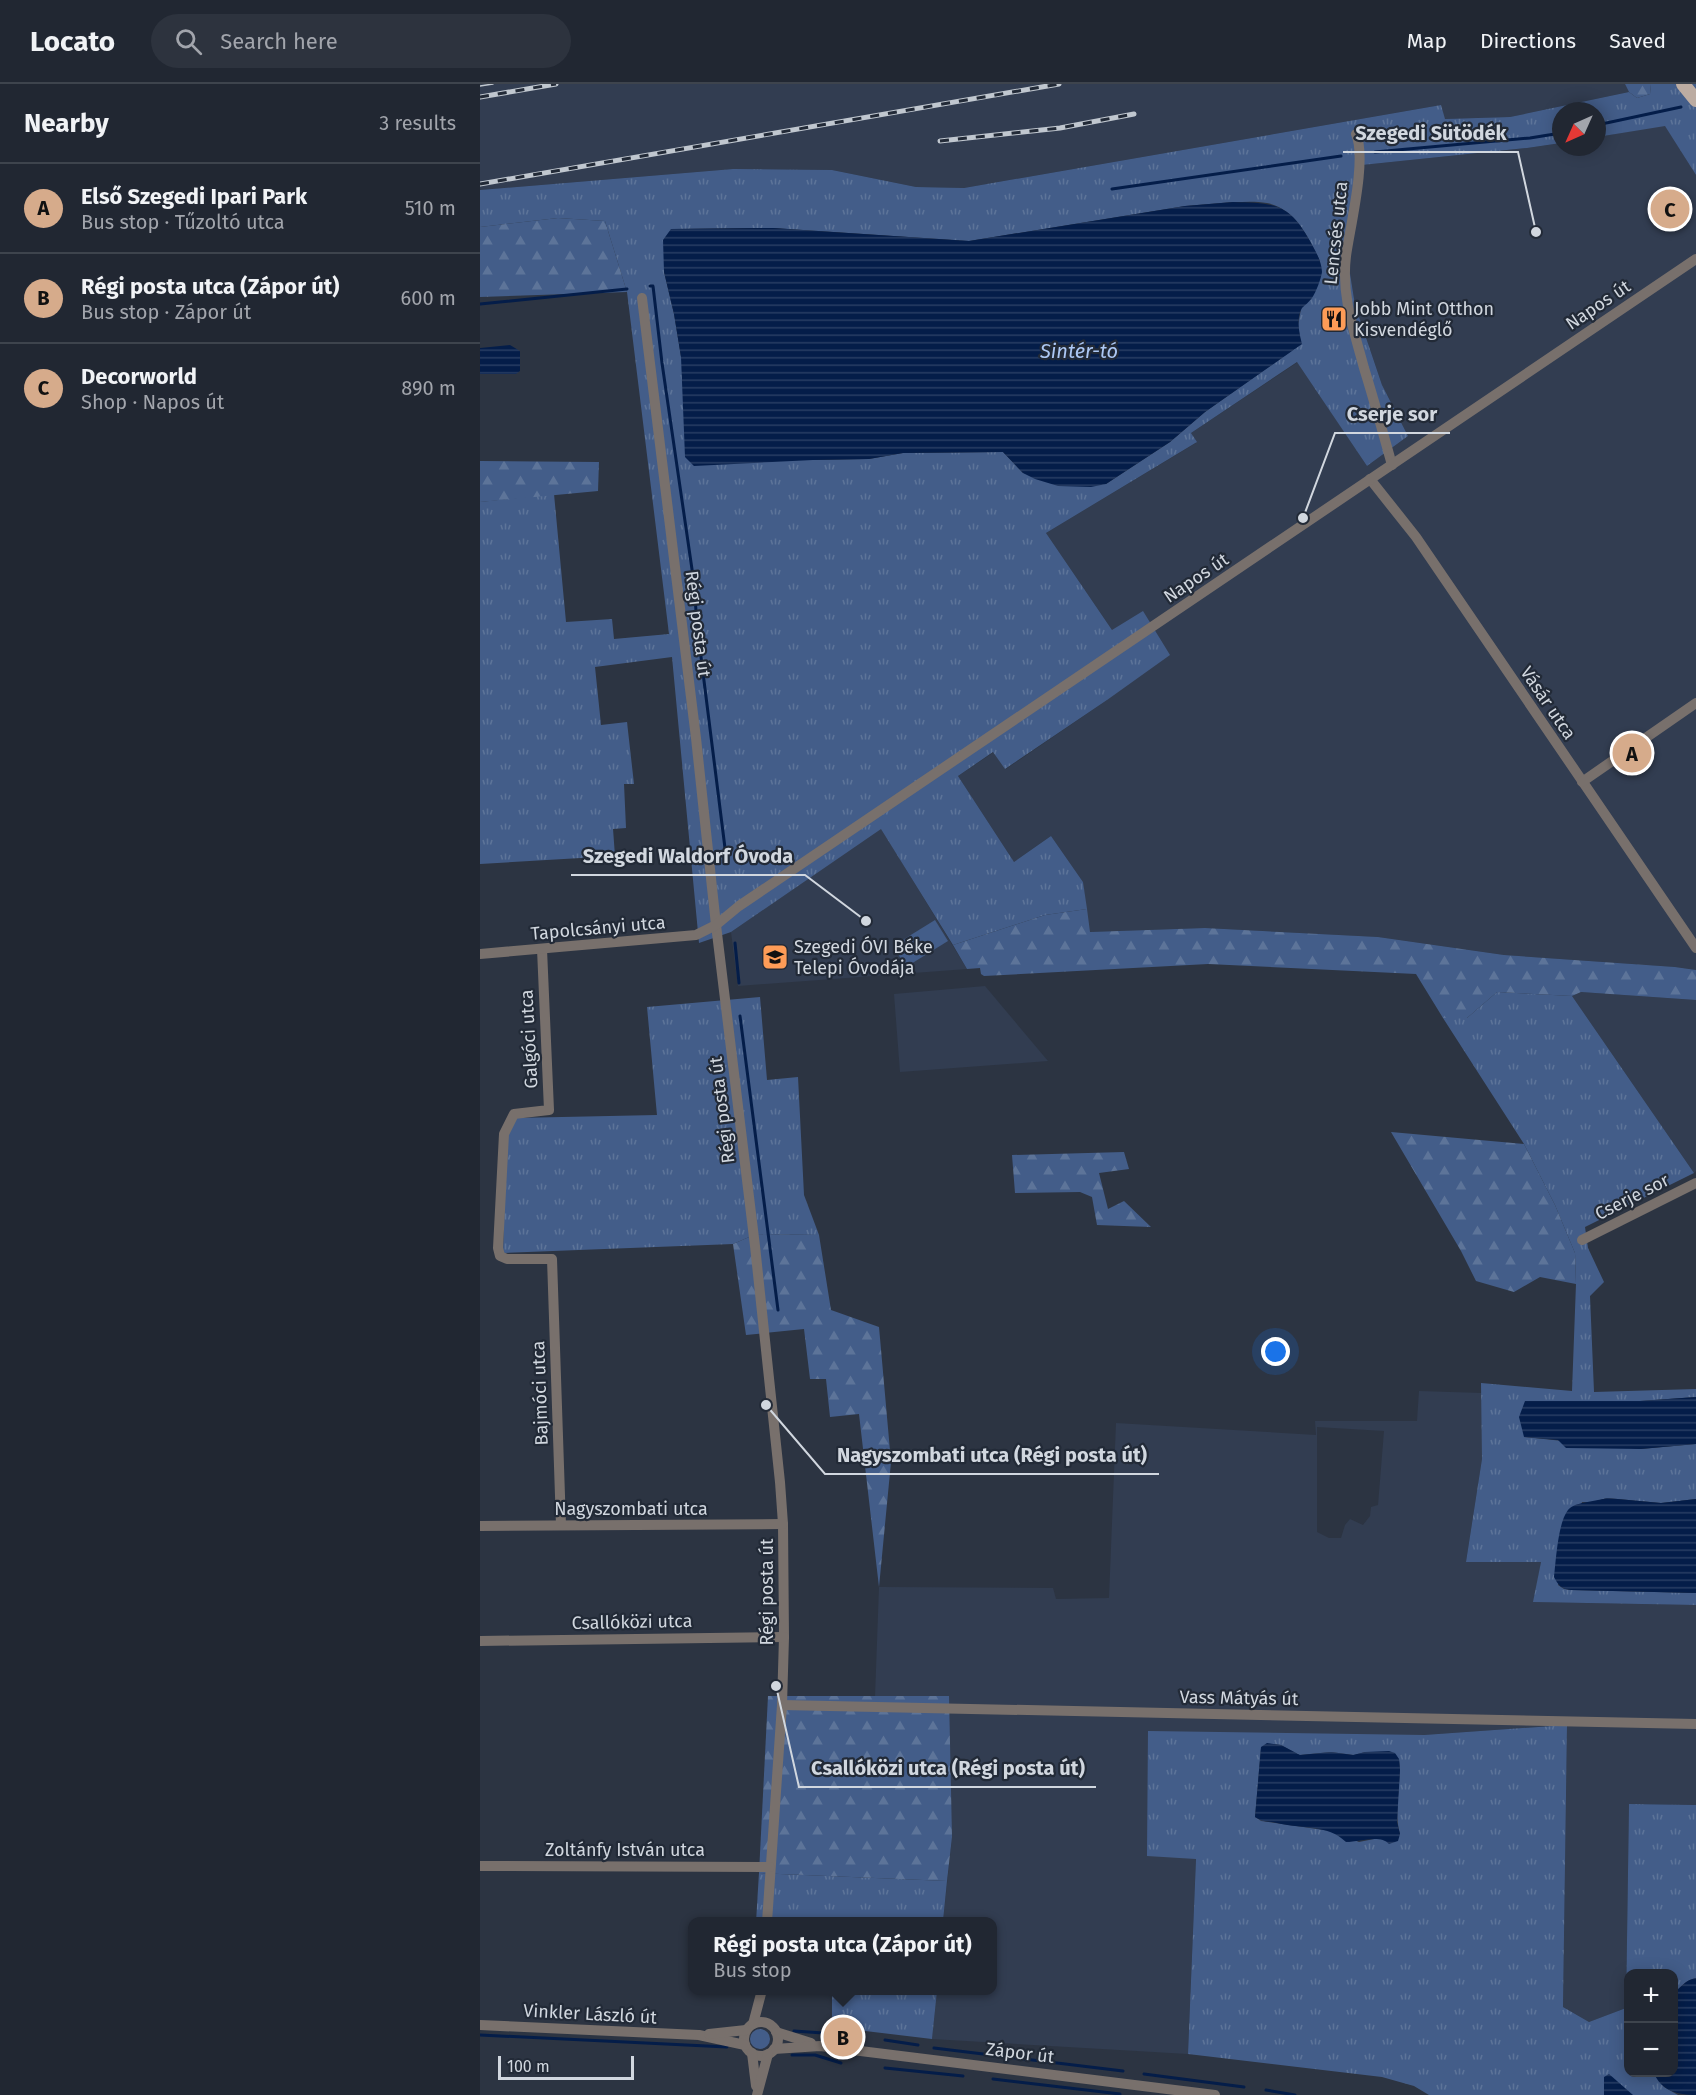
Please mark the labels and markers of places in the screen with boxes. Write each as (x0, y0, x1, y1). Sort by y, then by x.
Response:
callout: Szegedi Sütödék (1343, 114, 1518, 152)
pin: C (1650, 186, 1690, 232)
place label: Jobb Mint Otthon Kisvendéglő (1354, 298, 1494, 341)
restaurant icon: Jobb Mint Otthon Kisvendéglő (1319, 304, 1349, 334)
callout: Cserje sor (1335, 395, 1450, 433)
pin: A (1612, 730, 1652, 776)
callout: Szegedi Waldorf Óvoda (571, 837, 805, 875)
place label: Szegedi ÓVI Béke Telepi Óvodája (794, 936, 933, 979)
school or university icon: Szegedi ÓVI Béke Telepi Óvodája (760, 942, 790, 972)
callout: Nagyszombati utca (Régi posta út) (825, 1436, 1159, 1474)
callout: Csallóközi utca (Régi posta út) (799, 1749, 1096, 1787)
pin: B (824, 2014, 862, 2060)

